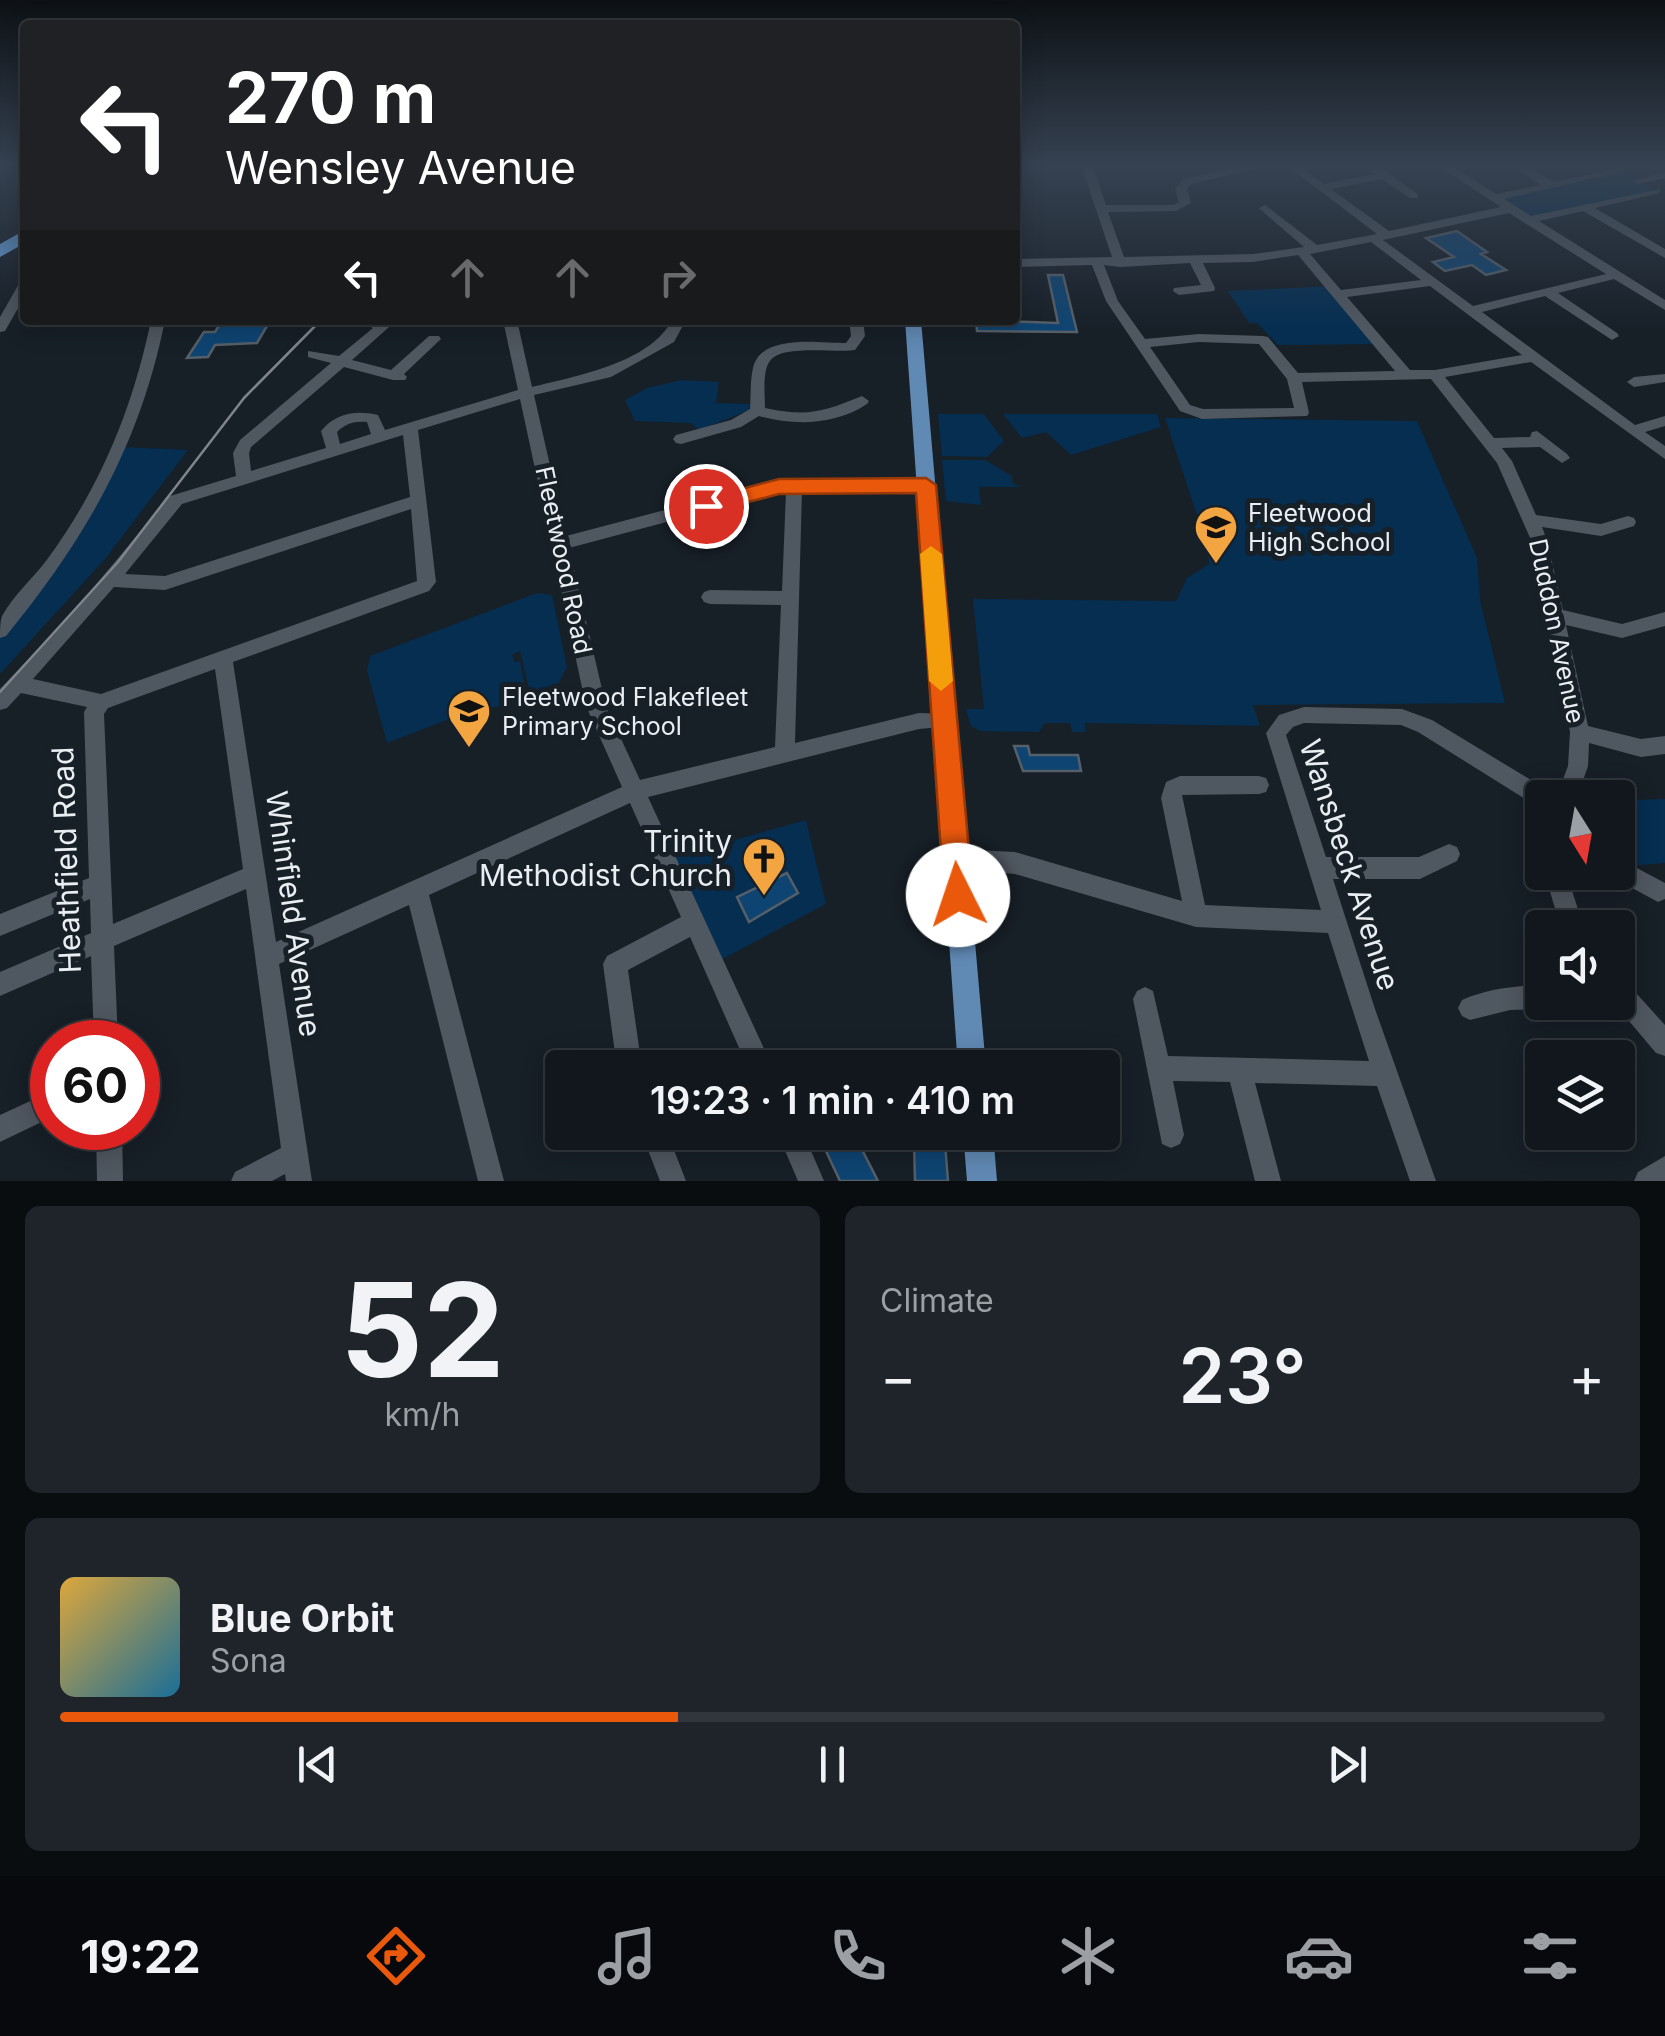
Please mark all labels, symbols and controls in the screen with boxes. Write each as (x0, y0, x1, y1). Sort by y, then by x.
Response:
text: 270 m (225, 55, 436, 140)
icon: left (60, 60, 190, 190)
text: Wensley Avenue (225, 140, 576, 195)
icon: left (335, 250, 390, 305)
icon: ahead (440, 250, 495, 305)
icon: ahead (545, 250, 600, 305)
icon: right (650, 250, 705, 305)
street label: Fleetwood Road (529, 463, 599, 657)
pin (664, 464, 749, 549)
icon: arrive (679, 479, 734, 534)
place label: Fleetwood High School (1248, 498, 1391, 557)
school or university icon: Fleetwood High School (1193, 504, 1239, 565)
street label: Duddon Avenue (1523, 536, 1591, 726)
place label: Fleetwood Flakefleet Primary School (502, 682, 748, 741)
school or university icon: Fleetwood Flakefleet Primary School (446, 688, 492, 749)
street label: Wansbeck Avenue (1292, 735, 1408, 995)
street label: Heathfield Road (44, 746, 88, 974)
north arrow (1525, 780, 1635, 890)
map controls (1525, 780, 1635, 1150)
street label: Whinfield Avenue (259, 789, 329, 1039)
place label: Trinity Methodist Church (479, 823, 732, 893)
church icon: Trinity Methodist Church (741, 836, 787, 897)
position arrow (906, 843, 1010, 947)
button: sound (1525, 910, 1635, 1020)
speed limit sign: 60 (30, 1020, 160, 1150)
button: layers (1525, 1040, 1635, 1150)
text: 19:23 · 1 min · 410 m (650, 1077, 1015, 1123)
text: 52 (340, 1251, 505, 1408)
text: Climate (880, 1281, 994, 1320)
text: 23° (1178, 1330, 1307, 1421)
text: − (880, 1344, 916, 1410)
text: + (1569, 1344, 1605, 1410)
text: km/h (384, 1395, 461, 1434)
text: Blue Orbit (210, 1595, 394, 1641)
text: Sona (210, 1641, 287, 1680)
icon: previous (290, 1737, 345, 1792)
icon: pause (805, 1737, 860, 1792)
icon: next (1320, 1737, 1375, 1792)
icon: directions (361, 1921, 431, 1991)
icon: music (592, 1921, 662, 1991)
icon: phone (823, 1921, 893, 1991)
icon: climate (1053, 1921, 1123, 1991)
icon: car (1284, 1921, 1354, 1991)
icon: filters (1515, 1921, 1585, 1991)
text: 19:22 (80, 1929, 201, 1984)

